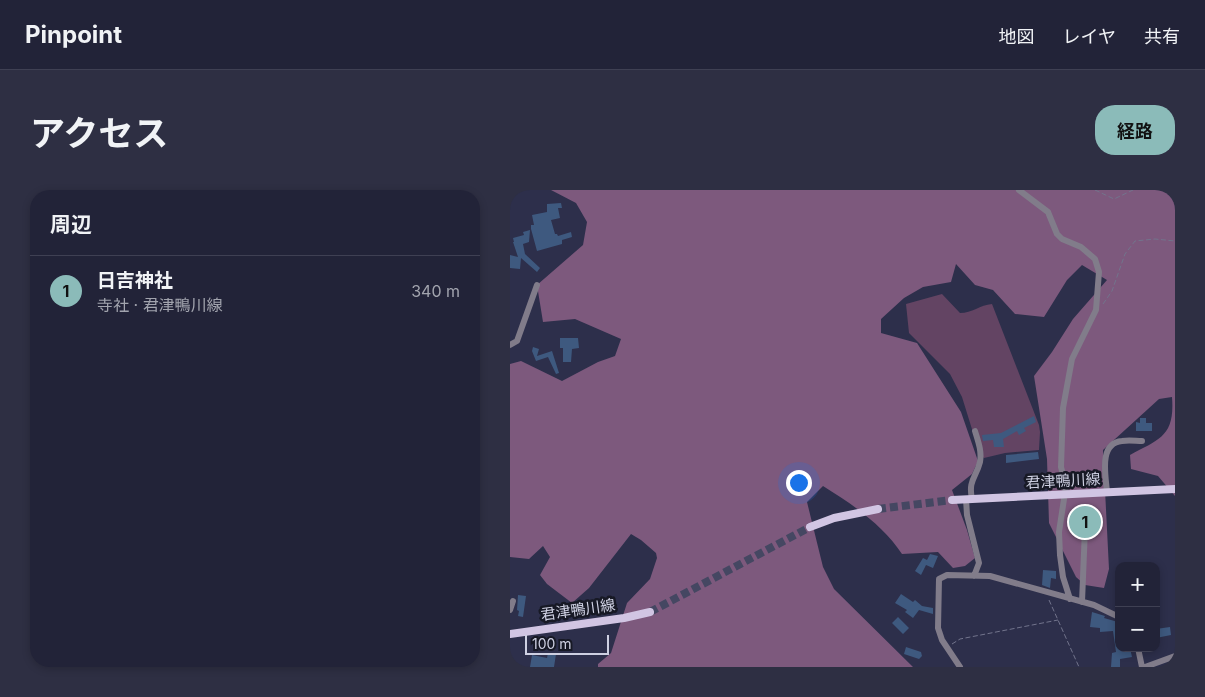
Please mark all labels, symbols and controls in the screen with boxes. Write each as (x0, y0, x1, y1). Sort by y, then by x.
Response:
text: Pinpoint (25, 20, 122, 49)
text: 地図 (999, 26, 1035, 47)
text: レイヤ (1063, 26, 1116, 47)
text: 共有 (1144, 26, 1180, 47)
button: 経路 (1095, 105, 1175, 155)
text: アクセス (30, 112, 168, 154)
text: 周辺 (50, 212, 92, 237)
text: 日吉神社 (97, 269, 173, 292)
text: 1 (63, 281, 69, 301)
text: 340 m (411, 281, 460, 301)
text: 寺社 · 君津鴨川線 (97, 295, 223, 315)
street label: 君津鴨川線 (1025, 469, 1101, 492)
your location (786, 470, 812, 496)
pin: 1 (1069, 503, 1101, 541)
map controls (1115, 562, 1160, 652)
button: + (1115, 562, 1160, 607)
street label: 君津鴨川線 (539, 595, 616, 624)
button: − (1115, 607, 1160, 652)
scale bar (525, 632, 609, 655)
text: 100 m (532, 635, 572, 652)

